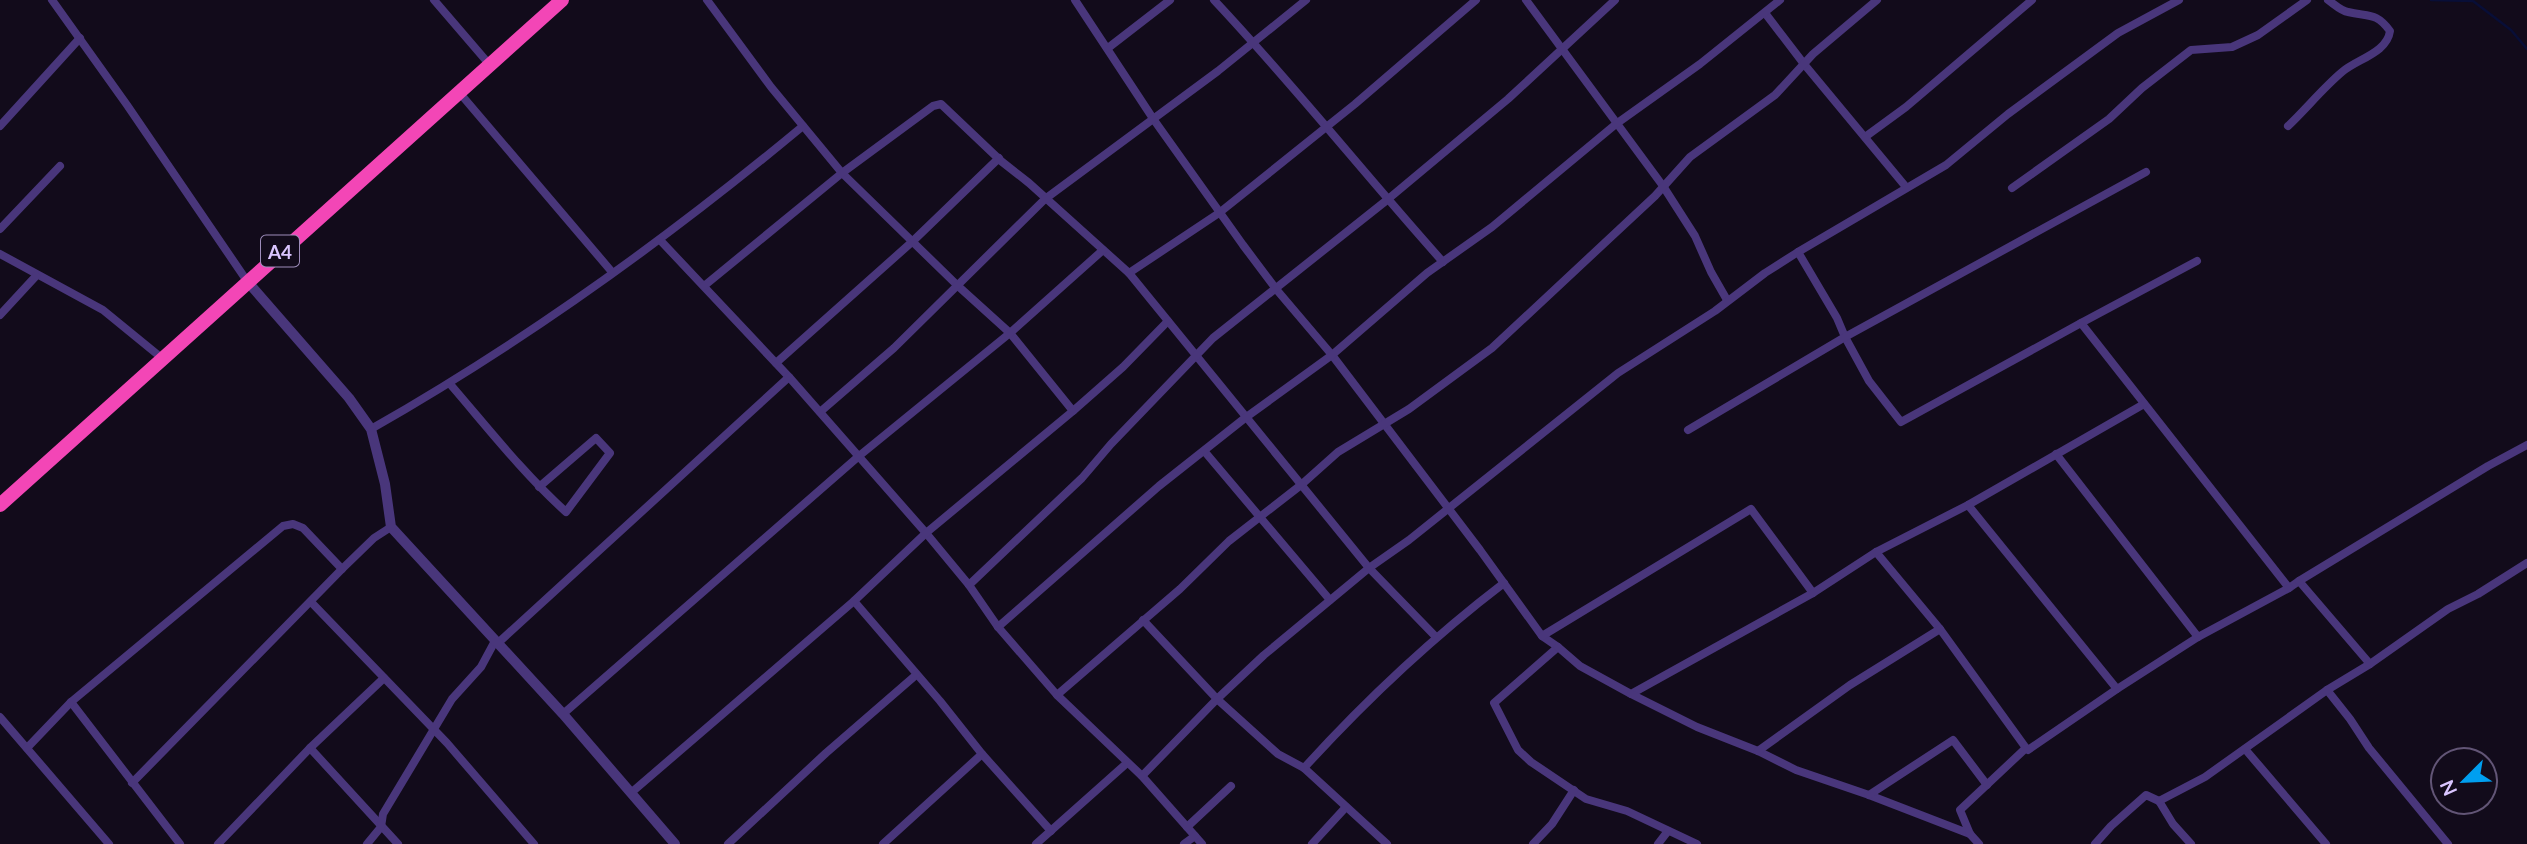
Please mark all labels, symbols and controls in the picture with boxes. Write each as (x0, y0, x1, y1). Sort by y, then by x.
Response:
road number: A4 (261, 235, 299, 266)
north arrow (2429, 746, 2499, 816)
text: N (2435, 777, 2461, 799)

